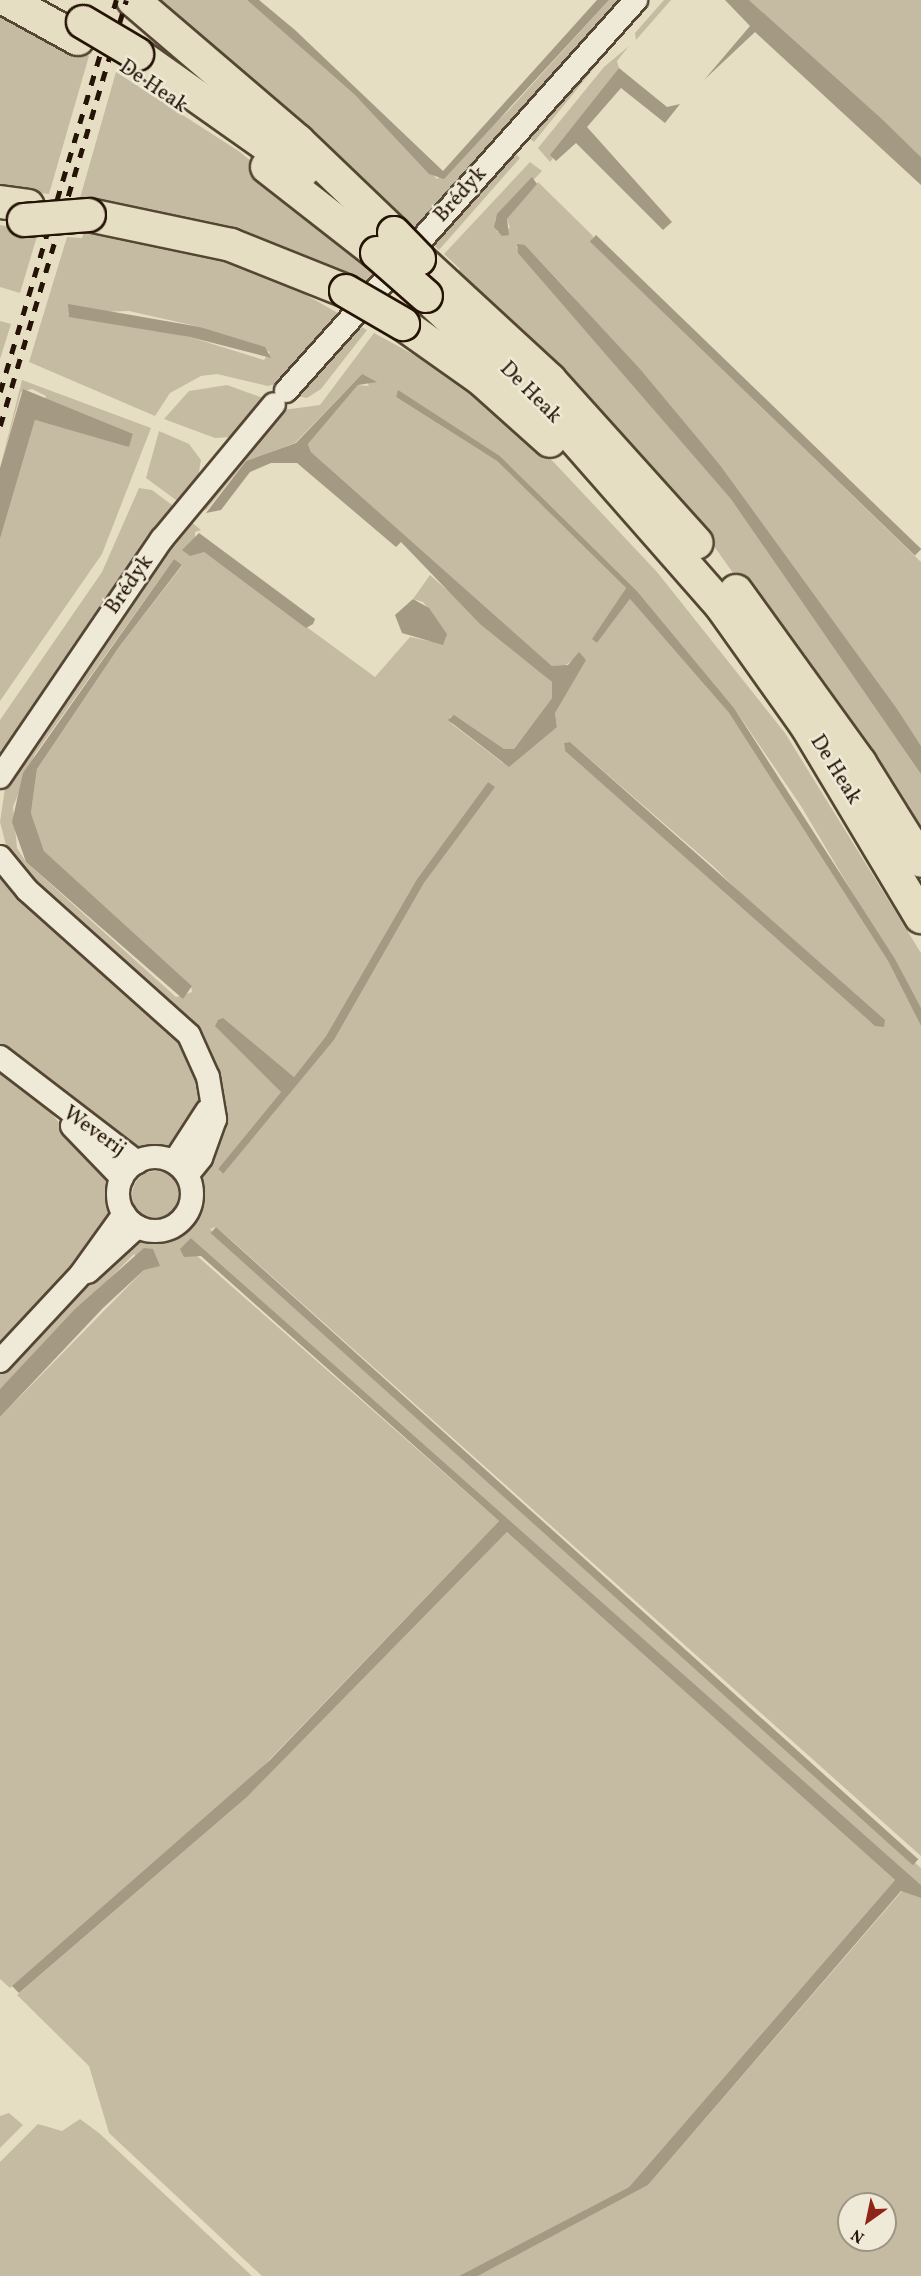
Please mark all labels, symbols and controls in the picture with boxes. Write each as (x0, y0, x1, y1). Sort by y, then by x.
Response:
street label: De Heak (114, 55, 192, 119)
street label: Brédyk (429, 162, 493, 228)
street label: De Heak (494, 357, 566, 429)
street label: Brédyk (101, 551, 159, 619)
street label: De Heak (804, 731, 866, 809)
street label: Weverij (58, 1101, 130, 1163)
north arrow (837, 2192, 897, 2252)
text: N (847, 2223, 869, 2248)

